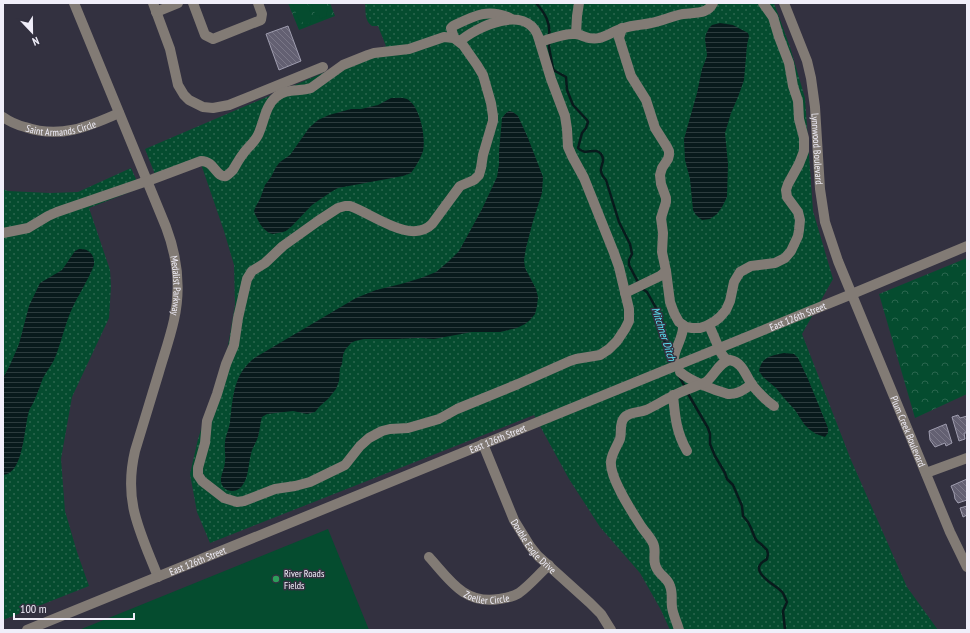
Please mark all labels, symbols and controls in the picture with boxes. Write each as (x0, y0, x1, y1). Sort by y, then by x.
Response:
north arrow (12, 12, 52, 52)
text: N (30, 34, 41, 49)
street label: Lynnwood Boulevard (809, 113, 826, 185)
street label: Saint Armands Circle (24, 117, 98, 138)
street label: Medalist Parkway (168, 254, 184, 317)
street label: East 126th Street (767, 299, 828, 334)
water label: Mitchner Ditch (649, 305, 680, 364)
street label: Plum Creek Boulevard (888, 394, 929, 469)
street label: East 126th Street (467, 421, 528, 456)
street label: Double Eagle Drive (508, 516, 559, 576)
street label: East 126th Street (167, 543, 228, 578)
place label: River Roads Fields (284, 567, 325, 592)
marker: River Roads Fields (271, 574, 281, 584)
street label: Zoeller Circle (462, 587, 511, 606)
scale bar (14, 595, 134, 621)
text: 100 m (20, 601, 47, 616)

